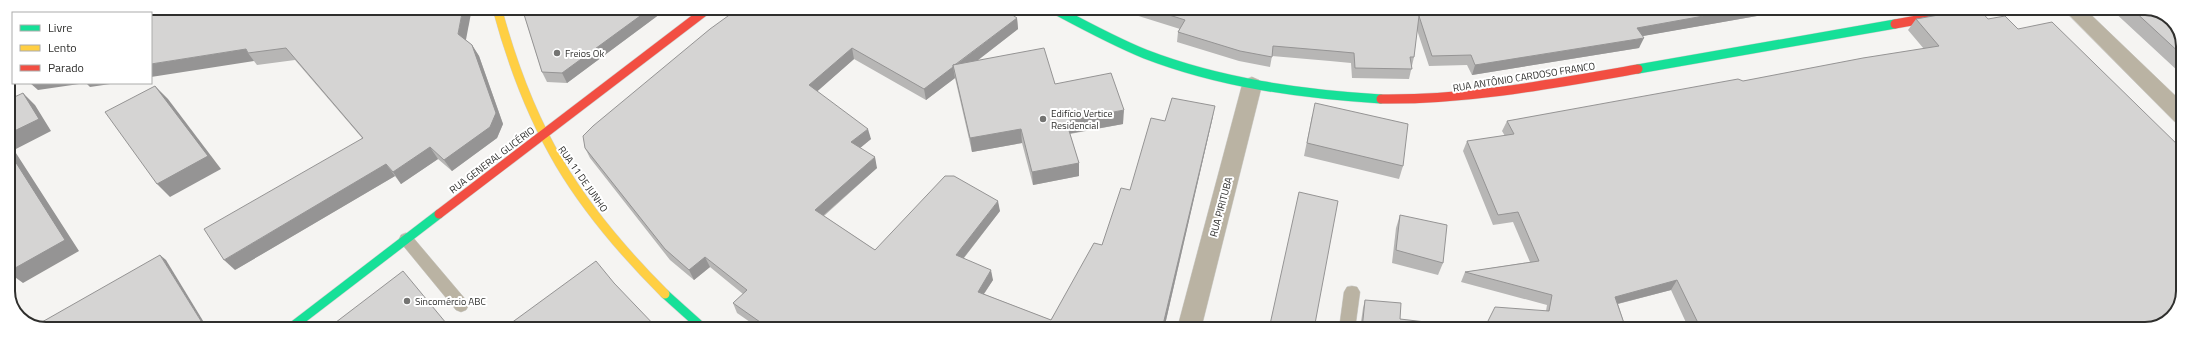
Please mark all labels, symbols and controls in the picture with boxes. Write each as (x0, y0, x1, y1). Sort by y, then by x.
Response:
legend (12, 12, 152, 84)
text: Livre (48, 18, 72, 37)
text: Lento (48, 38, 77, 57)
place label: Freios Ok (565, 46, 604, 61)
marker: Freios Ok (552, 48, 562, 58)
text: Parado (48, 58, 84, 77)
street label: RUA ANTÔNIO CARDOSO FRANCO (1452, 58, 1597, 96)
place label: Edifício Vertice Residencial (1051, 106, 1113, 133)
marker: Edifício Vertice Residencial (1038, 114, 1048, 124)
street label: RUA GENERAL GLICÉRIO (446, 123, 538, 197)
street label: RUA 11 DE JUNHO (555, 143, 612, 215)
street label: RUA PIRITUBA (1206, 175, 1236, 239)
place label: Sincomércio ABC (415, 294, 486, 309)
marker: Sincomércio ABC (402, 296, 412, 306)

